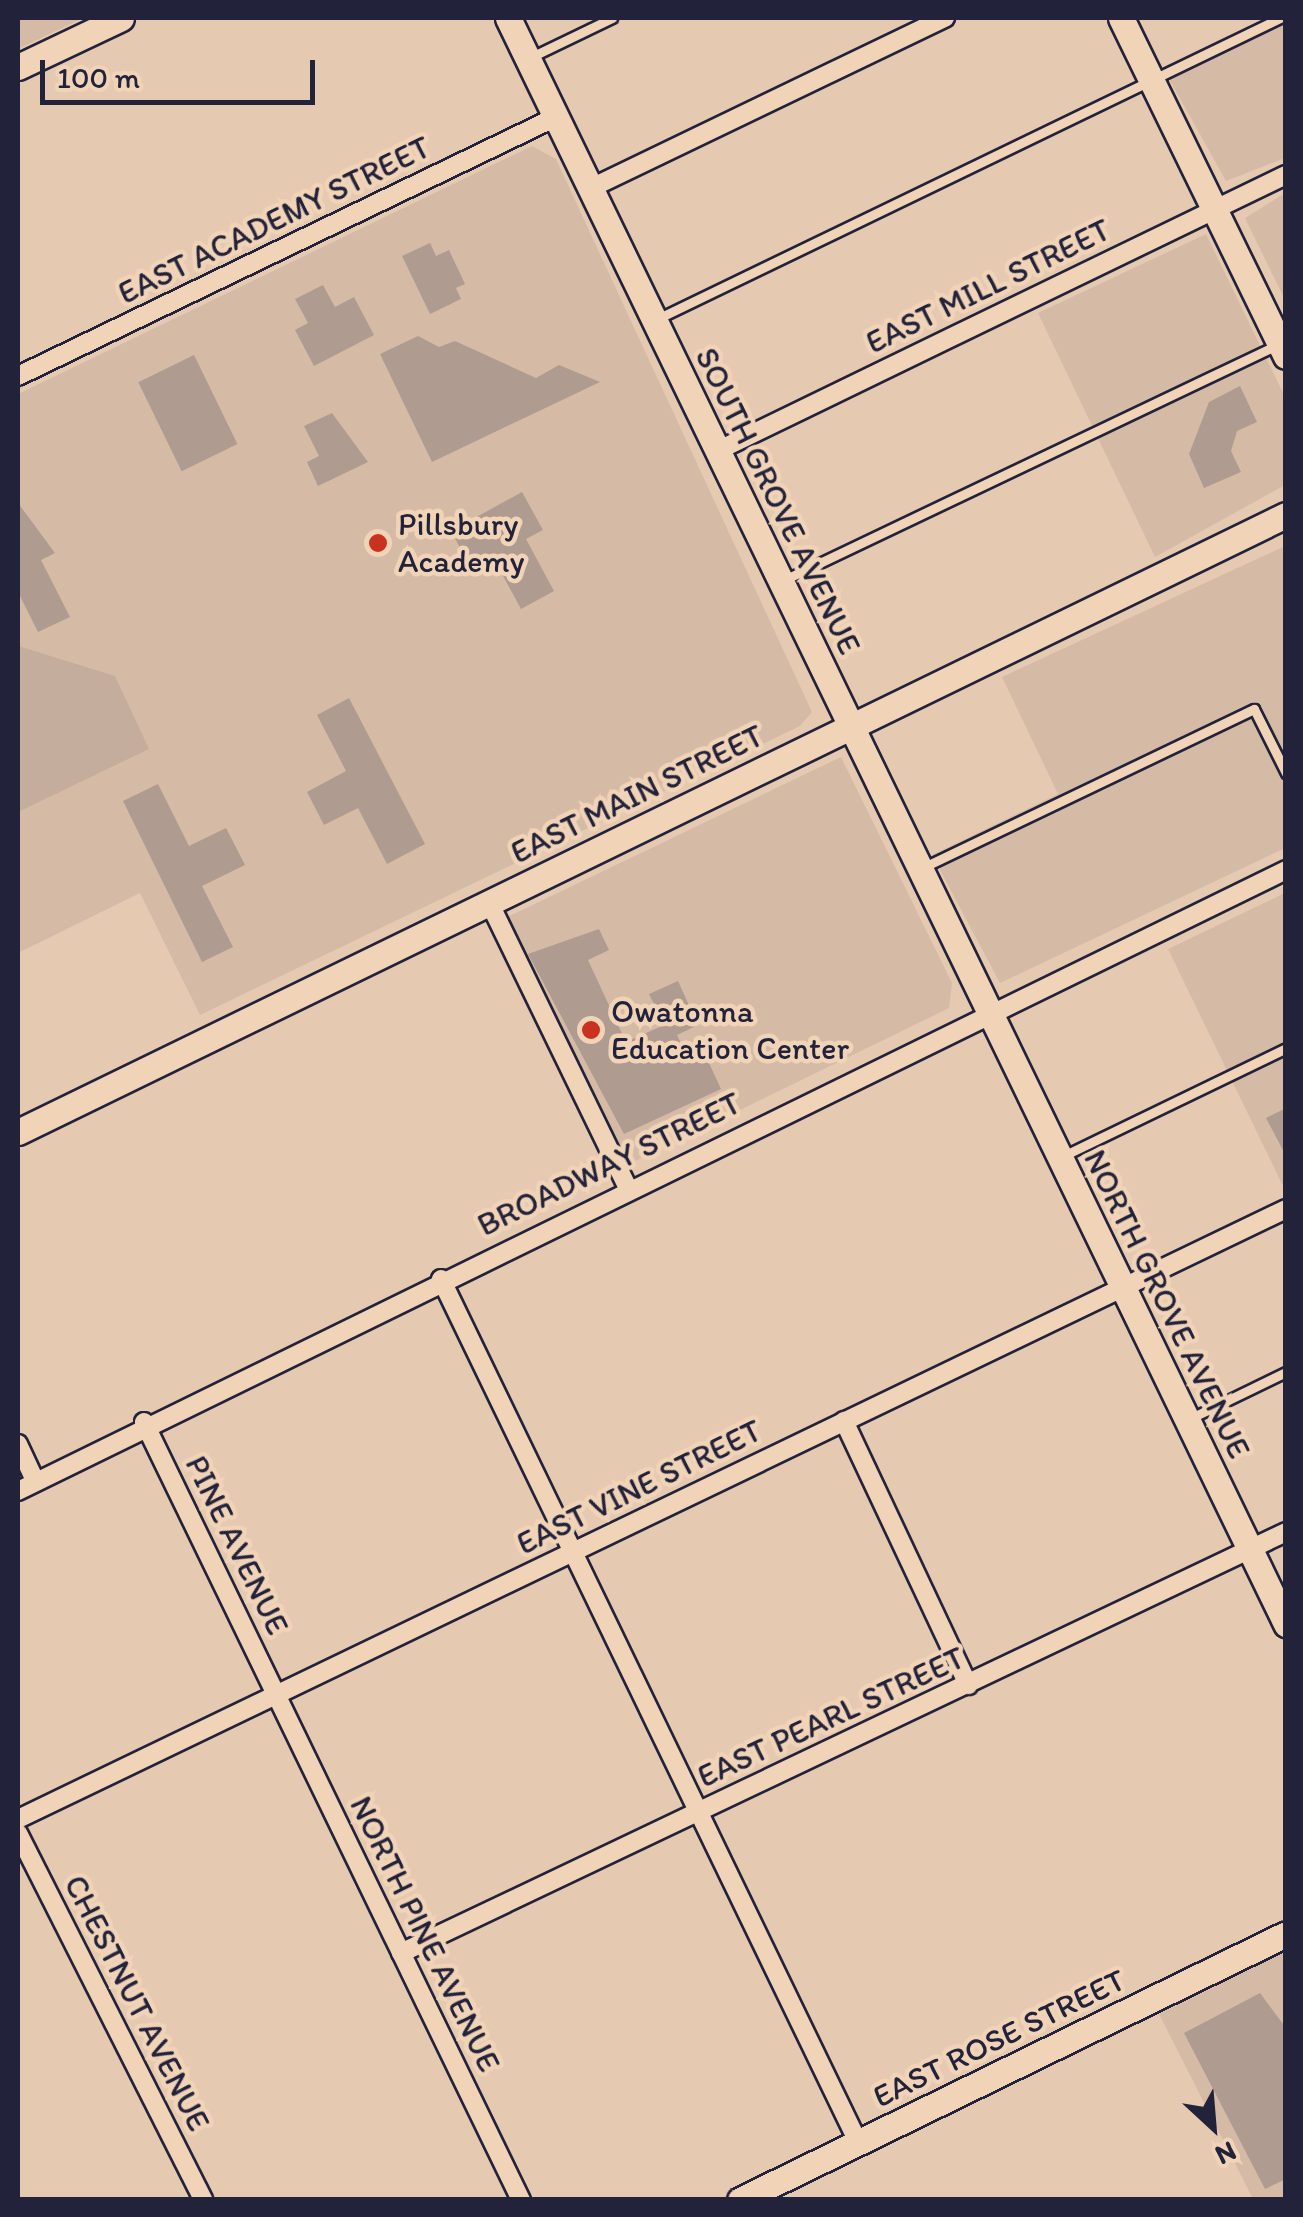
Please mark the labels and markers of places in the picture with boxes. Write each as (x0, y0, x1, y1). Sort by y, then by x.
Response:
place label: Pillsbury Academy (398, 506, 524, 581)
marker: Pillsbury Academy (367, 532, 389, 554)
place label: Owatonna Education Center (611, 993, 850, 1068)
marker: Owatonna Education Center (580, 1019, 602, 1041)

